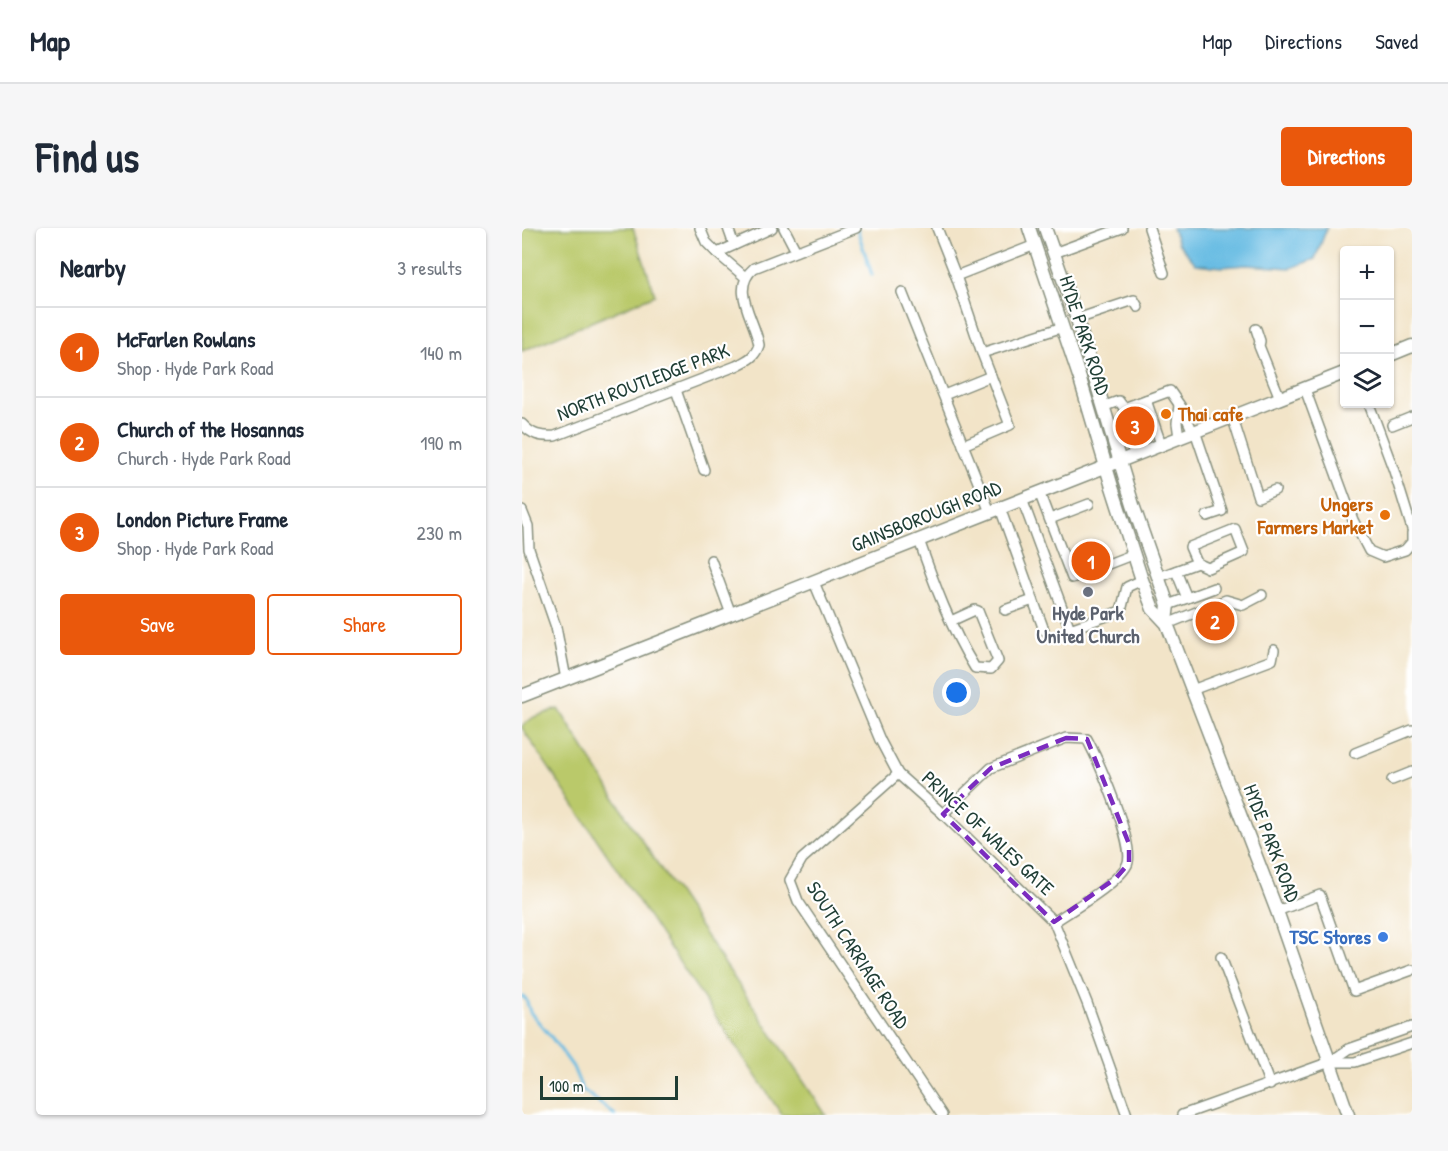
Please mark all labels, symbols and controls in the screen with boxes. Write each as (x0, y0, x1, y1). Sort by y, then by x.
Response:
text: Map (30, 22, 70, 60)
text: Map (1202, 27, 1232, 56)
text: Directions (1265, 27, 1342, 56)
text: Saved (1375, 27, 1418, 56)
button: Directions (1281, 127, 1412, 186)
text: Find us (36, 128, 139, 185)
map controls (1340, 246, 1394, 408)
button: + (1340, 246, 1394, 300)
text: Nearby (60, 250, 126, 285)
text: 3 results (397, 254, 462, 281)
street label: HYDE PARK ROAD (1053, 272, 1118, 399)
button: − (1340, 300, 1394, 354)
text: McFarlen Rowlans (117, 324, 256, 354)
street label: NORTH ROUTLEDGE PARK (553, 336, 733, 427)
text: 1 (76, 339, 83, 366)
text: 140 m (420, 339, 462, 366)
text: Shop · Hyde Park Road (117, 354, 273, 381)
button: layers (1340, 354, 1394, 408)
place label: Thai cafe (1177, 400, 1243, 427)
pin: 3 (1116, 404, 1154, 448)
marker: Thai cafe (1159, 407, 1173, 421)
text: Church of the Hosannas (117, 414, 304, 444)
text: 2 (75, 429, 84, 456)
text: 190 m (420, 429, 462, 456)
text: Church · Hyde Park Road (117, 444, 290, 471)
street label: GAINSBOROUGH ROAD (847, 473, 1005, 558)
place label: Ungers Farmers Market (1257, 490, 1374, 540)
text: London Picture Frame (117, 504, 288, 534)
marker: Ungers Farmers Market (1378, 508, 1392, 522)
text: 3 (75, 519, 84, 546)
text: 230 m (417, 519, 462, 546)
text: Shop · Hyde Park Road (117, 534, 273, 561)
pin: 1 (1072, 538, 1110, 584)
marker: Hyde Park United Church (1081, 585, 1095, 599)
button: Save (60, 594, 255, 655)
button: Share (267, 594, 462, 655)
pin: 2 (1196, 598, 1234, 644)
place label: Hyde Park United Church (1037, 599, 1140, 649)
your location (942, 678, 971, 707)
street label: PRINCE OF WALES GATE (916, 764, 1060, 901)
street label: HYDE PARK ROAD (1238, 780, 1307, 906)
street label: SOUTH CARRIAGE ROAD (801, 876, 916, 1034)
place label: TSC Stores (1288, 923, 1371, 950)
marker: TSC Stores (1376, 930, 1390, 944)
scale bar (540, 1073, 678, 1100)
text: 100 m (549, 1075, 584, 1097)

